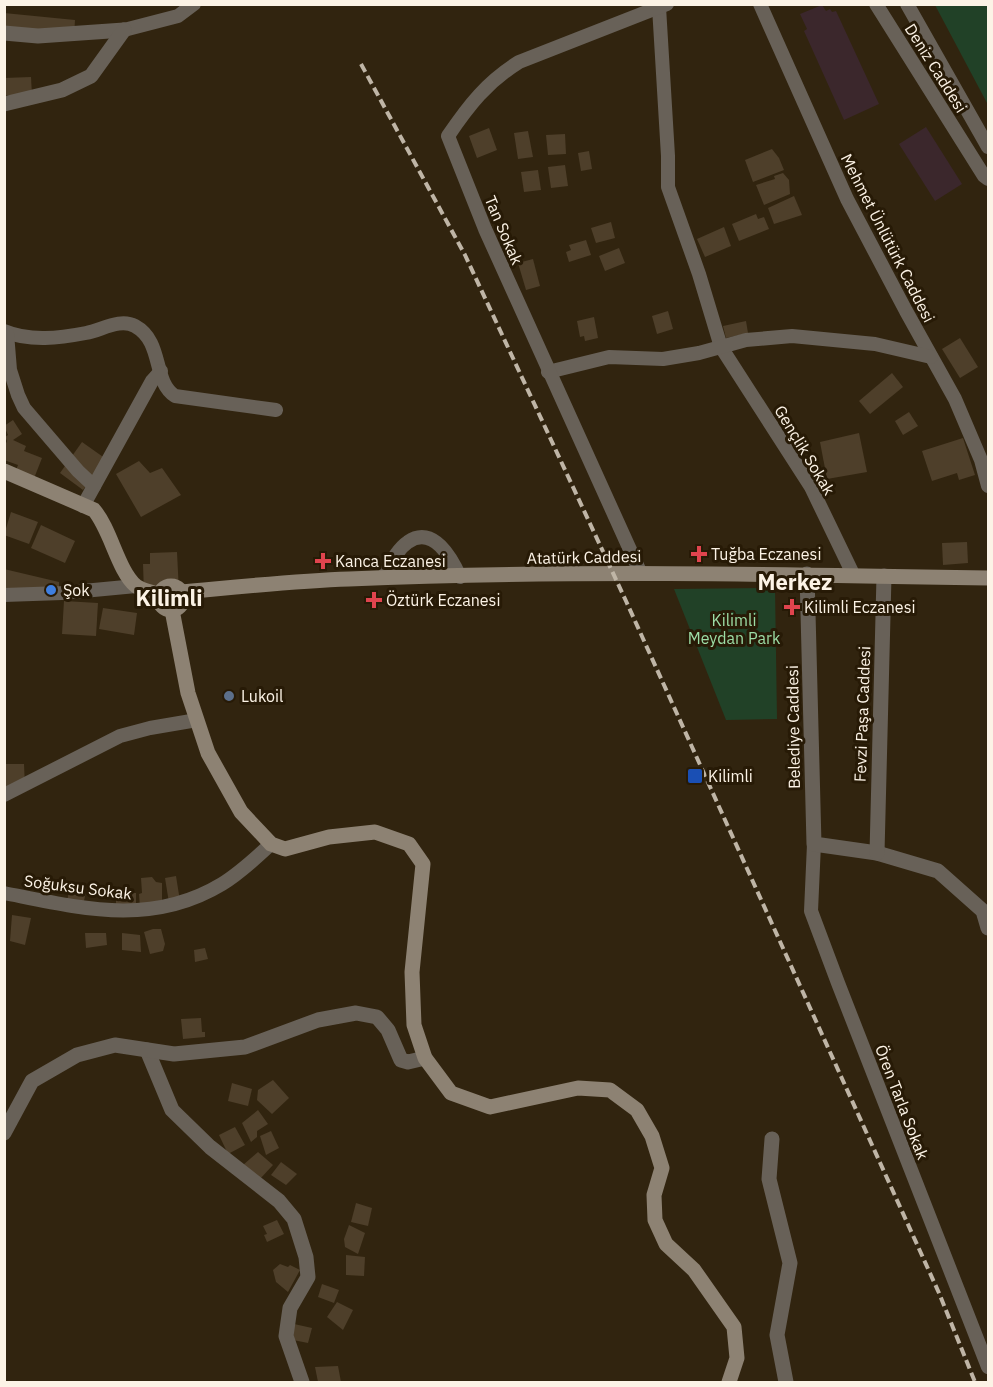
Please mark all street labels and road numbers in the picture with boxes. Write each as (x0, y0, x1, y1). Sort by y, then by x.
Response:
street label: Deniz Caddesi (901, 20, 971, 116)
street label: Mehmet Ünlütürk Caddesi (837, 150, 939, 326)
street label: Tan Sokak (481, 192, 528, 268)
street label: Gençlik Sokak (770, 401, 840, 499)
street label: Atatürk Caddesi (526, 546, 642, 568)
street label: Fevzi Paşa Caddesi (850, 646, 874, 782)
street label: Belediye Caddesi (782, 665, 804, 789)
street label: Soğuksu Sokak (23, 870, 134, 904)
street label: Ören Tarla Sokak (871, 1042, 933, 1163)

